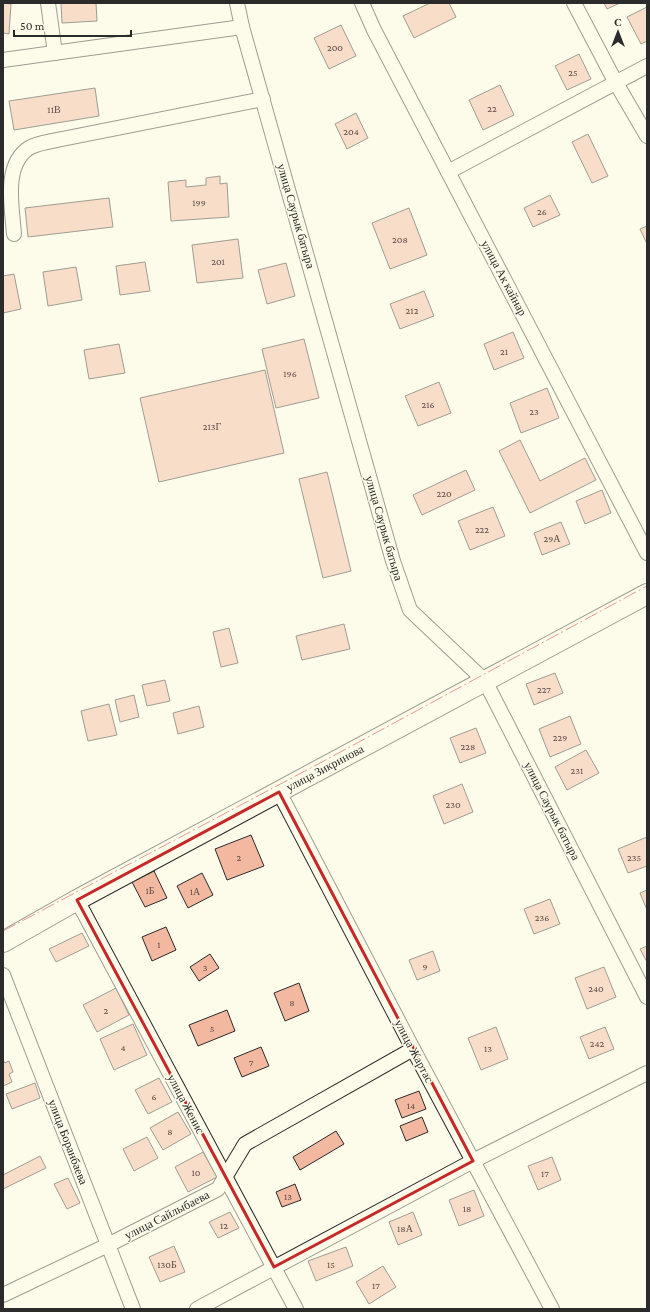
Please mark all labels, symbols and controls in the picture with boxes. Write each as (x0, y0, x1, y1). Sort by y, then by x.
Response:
scale bar (14, 12, 131, 38)
north arrow (598, 12, 638, 52)
text: С (614, 16, 622, 28)
text: 50 m (20, 19, 45, 33)
house number: 200 (327, 42, 343, 53)
house number: 25 (568, 67, 578, 78)
house number: 22 (487, 103, 497, 114)
house number: 11В (47, 104, 61, 115)
house number: 204 (343, 126, 359, 137)
street label: улица Саурык батыра (274, 162, 318, 271)
house number: 199 (192, 197, 206, 208)
house number: 26 (537, 206, 547, 217)
house number: 208 (392, 234, 408, 245)
street label: улица Ак кайнар (478, 238, 530, 318)
house number: 201 (211, 256, 225, 267)
house number: 212 (406, 305, 419, 316)
house number: 21 (500, 346, 508, 357)
house number: 196 (283, 368, 297, 379)
house number: 216 (421, 399, 435, 410)
house number: 23 (529, 406, 539, 417)
house number: 213Г (203, 421, 222, 432)
street label: улица Саурык батыра (362, 474, 406, 583)
house number: 220 (436, 488, 452, 499)
house number: 222 (475, 524, 489, 535)
house number: 29А (543, 533, 561, 544)
house number: 227 (537, 684, 551, 695)
house number: 229 (553, 732, 567, 743)
street label: улица Зикринова (284, 741, 367, 794)
house number: 228 (461, 741, 475, 752)
street label: улица Саурык батыра (521, 759, 583, 863)
house number: 231 (571, 765, 583, 776)
house number: 230 (445, 799, 461, 810)
house number: 2 (237, 852, 242, 863)
house number: 235 (627, 852, 641, 863)
house number: 1Б (145, 885, 155, 896)
house number: 1А (190, 886, 201, 897)
house number: 236 (535, 912, 549, 923)
house number: 1 (157, 939, 161, 950)
house number: 9 (422, 961, 428, 972)
house number: 3 (203, 962, 208, 973)
house number: 240 (588, 983, 604, 994)
house number: 8 (289, 997, 295, 1008)
house number: 2 (104, 1005, 109, 1016)
street label: улица Жартас (391, 1017, 437, 1085)
house number: 5 (210, 1023, 215, 1034)
house number: 242 (590, 1038, 605, 1049)
house number: 4 (120, 1042, 126, 1053)
house number: 13 (484, 1043, 492, 1054)
house number: 7 (249, 1057, 254, 1068)
street label: улица Женис (164, 1072, 208, 1136)
house number: 6 (151, 1091, 157, 1102)
street label: улица Боранбаева (45, 1097, 91, 1187)
house number: 14 (407, 1100, 415, 1111)
house number: 8 (167, 1126, 173, 1137)
house number: 10 (192, 1167, 201, 1178)
house number: 17 (541, 1168, 549, 1179)
street label: улица Сайлыбаева (122, 1187, 212, 1242)
house number: 13 (284, 1191, 292, 1202)
house number: 18 (463, 1203, 471, 1214)
house number: 12 (220, 1220, 228, 1231)
house number: 18А (397, 1223, 414, 1234)
house number: 130Б (157, 1259, 177, 1270)
house number: 15 (327, 1259, 335, 1270)
house number: 17 (372, 1280, 380, 1291)

